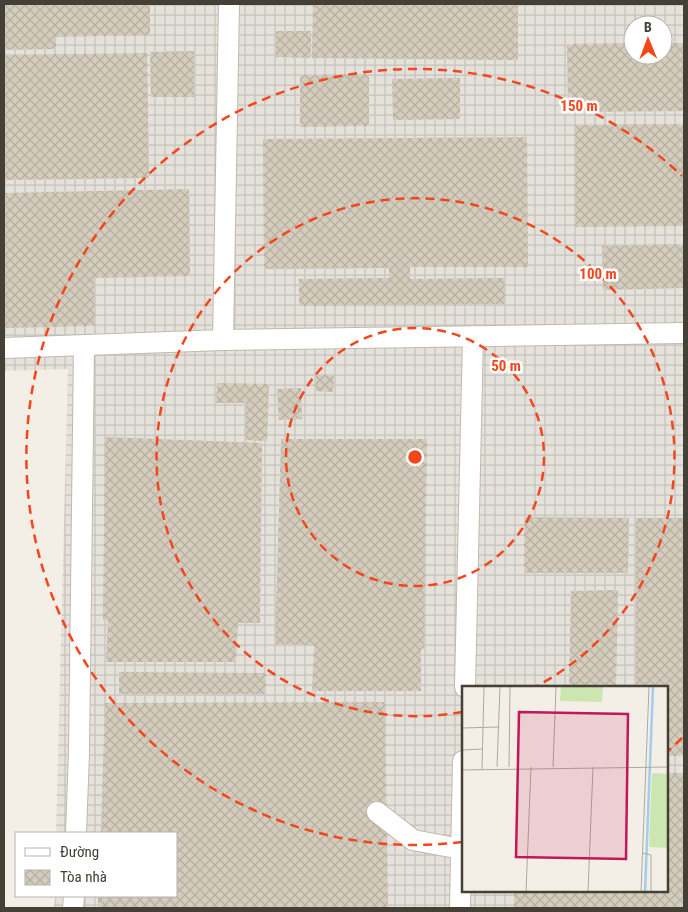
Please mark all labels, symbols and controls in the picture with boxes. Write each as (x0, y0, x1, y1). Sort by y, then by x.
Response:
north arrow (623, 15, 673, 65)
text: B (644, 19, 652, 35)
text: 150 m (560, 97, 598, 115)
text: 100 m (579, 265, 617, 283)
text: 50 m (491, 357, 521, 375)
centre of rings (406, 448, 424, 466)
inset map (462, 686, 668, 892)
legend (15, 832, 178, 897)
text: Đường (60, 843, 99, 861)
text: Tòa nhà (60, 868, 107, 886)

